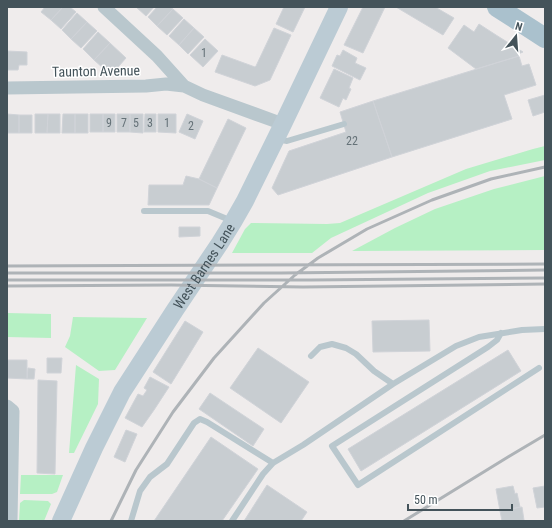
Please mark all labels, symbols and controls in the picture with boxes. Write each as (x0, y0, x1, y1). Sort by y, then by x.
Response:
north arrow (496, 16, 536, 56)
text: N (514, 20, 524, 34)
house number: 1 (201, 46, 207, 60)
street label: Taunton Avenue (52, 62, 141, 80)
house number: 9 (106, 116, 112, 130)
house number: 7 (121, 116, 127, 130)
house number: 5 (133, 116, 139, 130)
house number: 3 (147, 116, 153, 130)
house number: 1 (164, 116, 170, 130)
house number: 2 (188, 119, 194, 133)
house number: 22 (346, 134, 358, 148)
street label: West Barnes Lane (170, 220, 238, 312)
scale bar (408, 486, 512, 512)
text: 50 m (414, 493, 438, 507)

